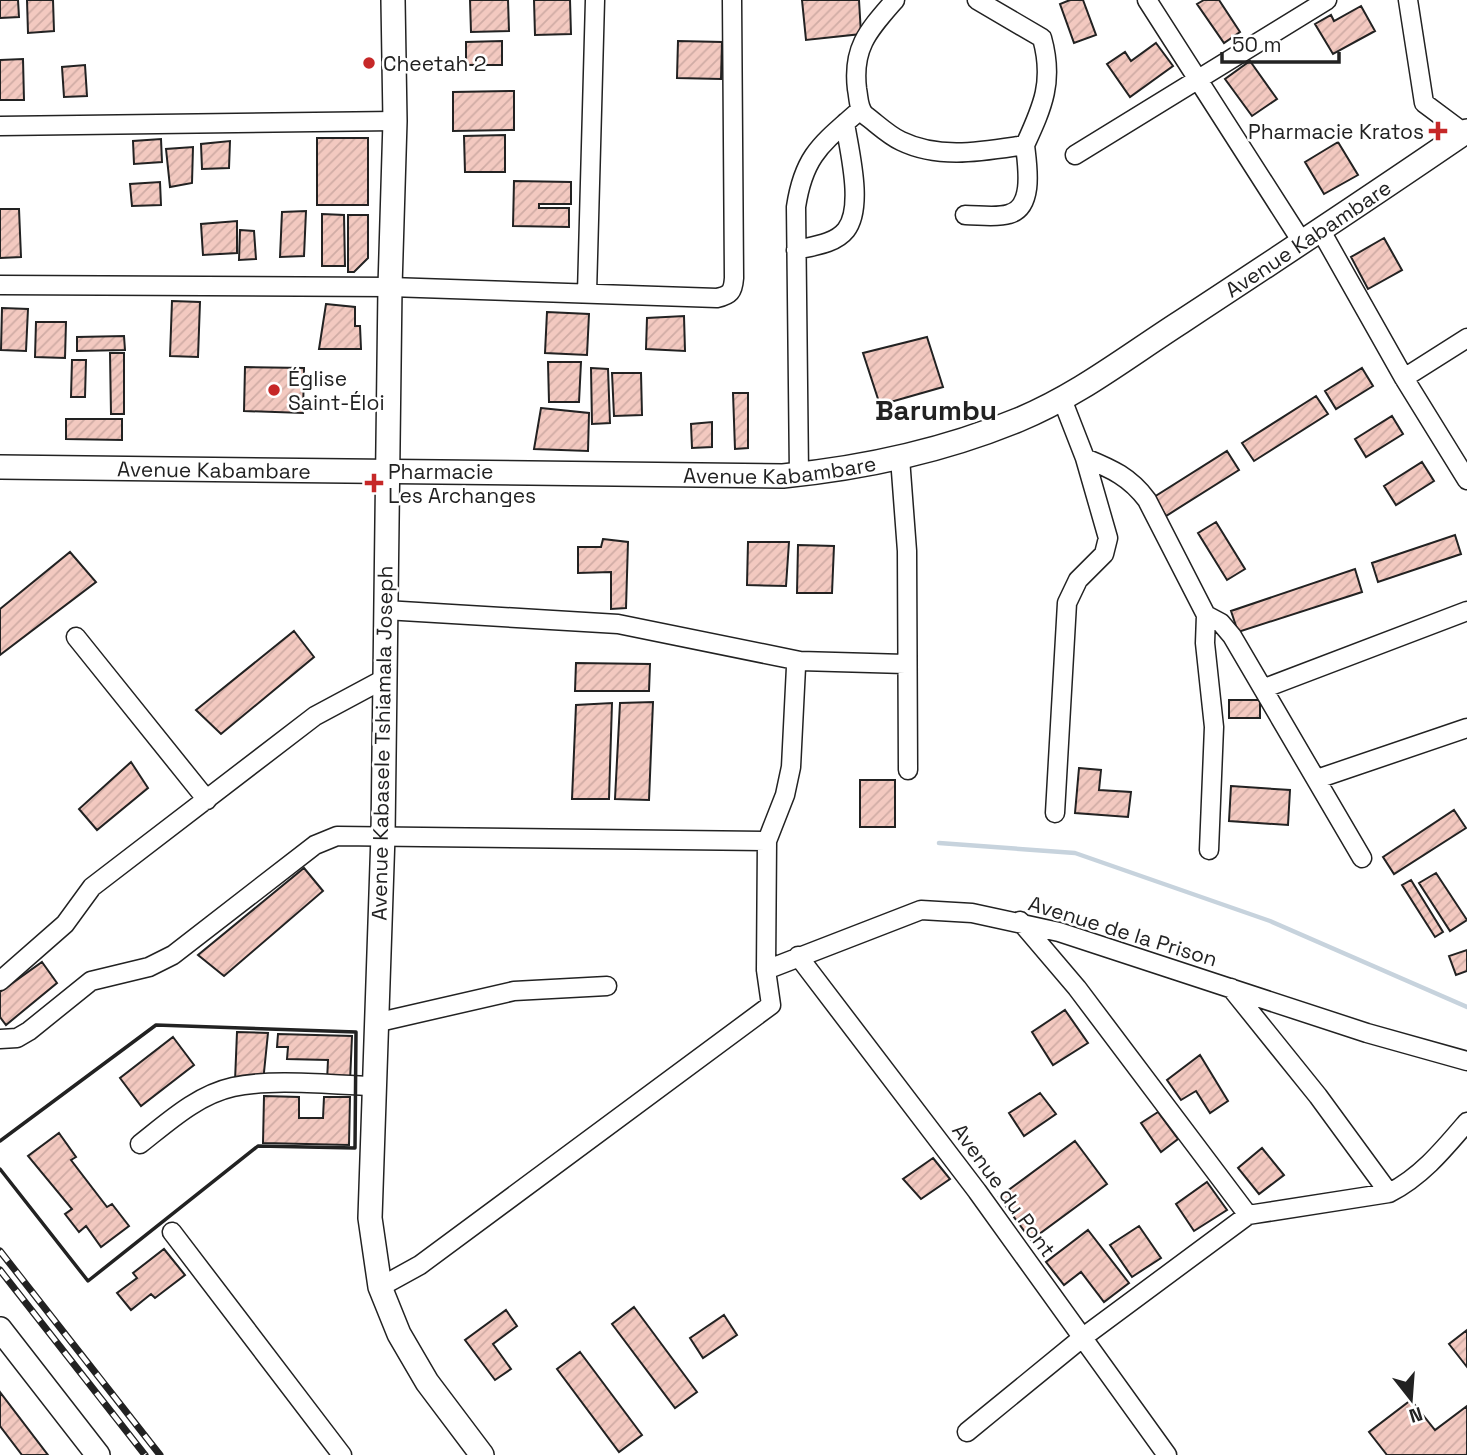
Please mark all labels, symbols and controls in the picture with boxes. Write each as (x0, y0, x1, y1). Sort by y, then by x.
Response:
scale bar (1222, 21, 1339, 65)
text: 50 m (1232, 31, 1282, 58)
place label: Cheetah 2 (383, 50, 486, 77)
marker: Cheetah 2 (361, 55, 377, 71)
place label: Pharmacie Kratos (1248, 118, 1424, 145)
marker: Pharmacie Kratos (1430, 123, 1446, 139)
street label: Avenue Kabambare (1220, 173, 1396, 303)
place label: Église Saint-Éloi (288, 365, 385, 416)
marker: Église Saint-Éloi (266, 382, 282, 398)
district label: Barumbu (875, 392, 997, 428)
street label: Avenue Kabambare (683, 449, 878, 490)
street label: Avenue Kabambare (117, 455, 311, 484)
place label: Pharmacie Les Archanges (388, 458, 536, 509)
marker: Pharmacie Les Archanges (366, 475, 382, 491)
street label: Avenue Kabasele Tshiamala Joseph (365, 565, 399, 921)
street label: Avenue de la Prison (1025, 889, 1221, 973)
street label: Avenue du Pont (946, 1118, 1062, 1262)
north arrow (1376, 1364, 1446, 1434)
text: N (1406, 1401, 1426, 1429)

